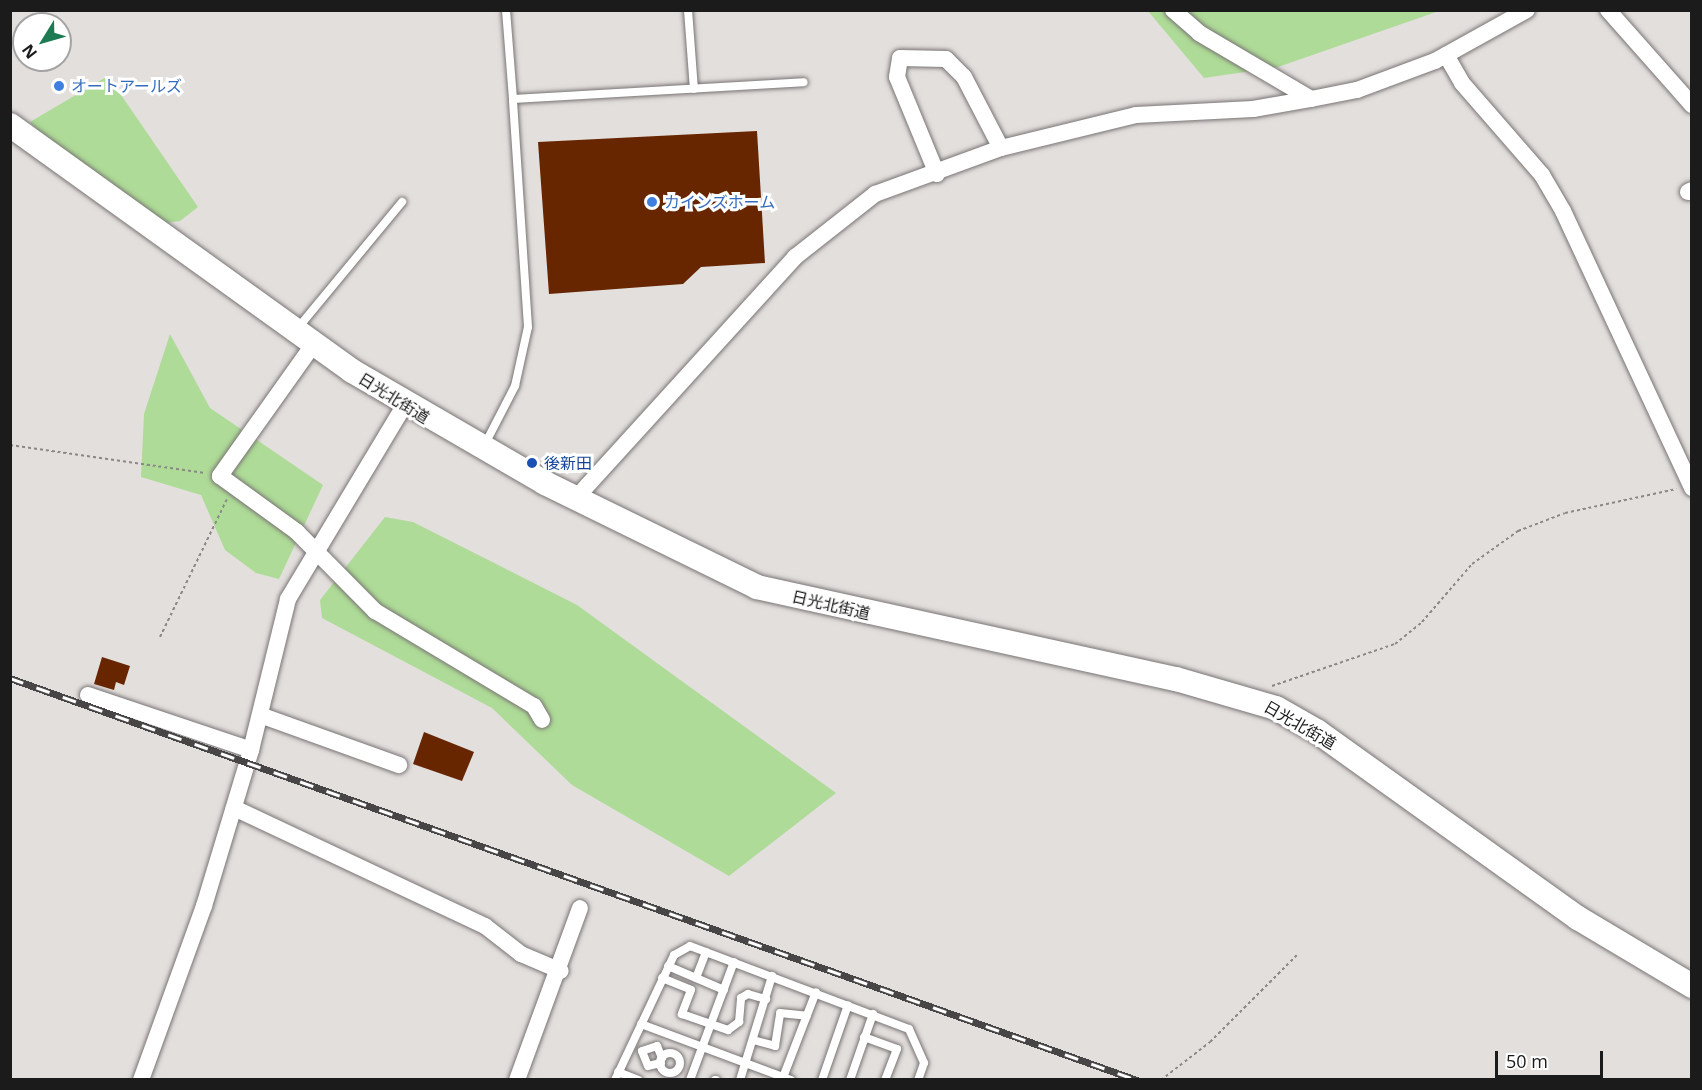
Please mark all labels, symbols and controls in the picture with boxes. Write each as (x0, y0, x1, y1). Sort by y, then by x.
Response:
north arrow (12, 12, 72, 72)
text: N (17, 40, 42, 63)
place label: オートアールズ (71, 76, 182, 96)
marker: オートアールズ (52, 79, 66, 93)
place label: カインズホーム (664, 192, 776, 212)
marker: カインズホーム (645, 195, 659, 209)
street label: 日光北街道 (355, 369, 433, 427)
place label: 後新田 (544, 453, 592, 473)
marker: 後新田 (525, 456, 539, 470)
street label: 日光北街道 (790, 587, 872, 623)
street label: 日光北街道 (1261, 697, 1339, 753)
scale bar (1498, 1039, 1606, 1077)
text: 50 m (1506, 1049, 1548, 1073)

